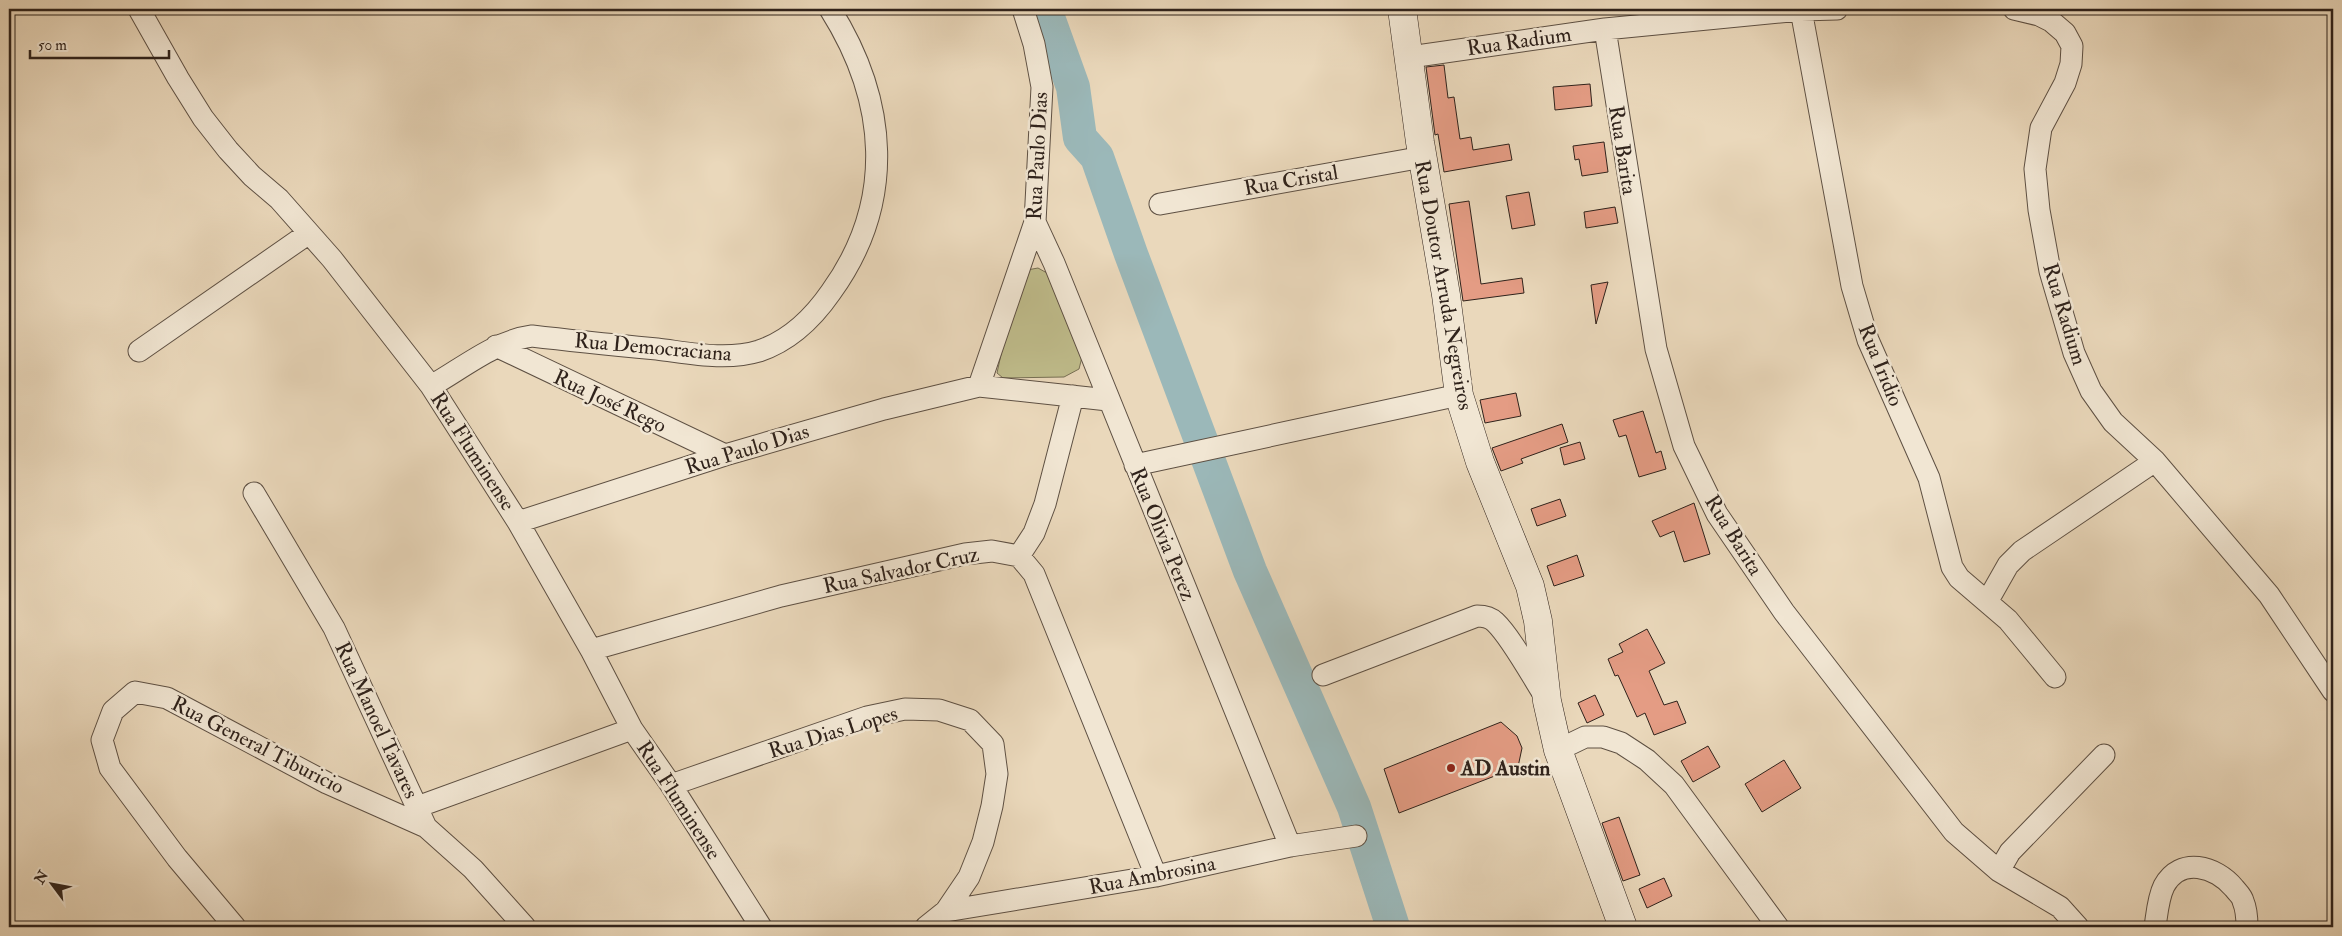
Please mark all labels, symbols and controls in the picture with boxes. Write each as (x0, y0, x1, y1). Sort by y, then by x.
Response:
street label: Rua Radium (1465, 21, 1573, 62)
scale bar (30, 28, 169, 60)
text: 50 m (38, 36, 67, 55)
street label: Rua Paulo Dias (1021, 91, 1054, 221)
street label: Rua Barita (1602, 104, 1643, 197)
street label: Rua Doutor Arruda Negreiros (1408, 158, 1479, 412)
street label: Rua Cristal (1242, 159, 1341, 202)
street label: Rua Radium (2036, 260, 2093, 368)
street label: Rua Iridio (1852, 320, 1909, 410)
street label: Rua Democraciana (573, 327, 733, 368)
street label: Rua José Rego (549, 364, 671, 439)
street label: Rua Fluminense (424, 387, 521, 516)
street label: Rua Paulo Dias (682, 418, 812, 481)
street label: Rua Olivia Perez (1124, 464, 1202, 605)
street label: Rua Barita (1698, 490, 1769, 581)
street label: Rua Salvador Cruz (821, 541, 982, 600)
street label: Rua Manoel Tavares (328, 638, 425, 803)
street label: Rua General Tiburicio (167, 690, 349, 801)
street label: Rua Dias Lopes (765, 700, 901, 765)
street label: Rua Fluminense (630, 736, 727, 865)
place label: AD Austin (1460, 755, 1551, 782)
marker: AD Austin (1445, 762, 1457, 774)
street label: Rua Ambrosina (1086, 850, 1218, 901)
north arrow (28, 858, 78, 908)
text: N (30, 867, 52, 888)

